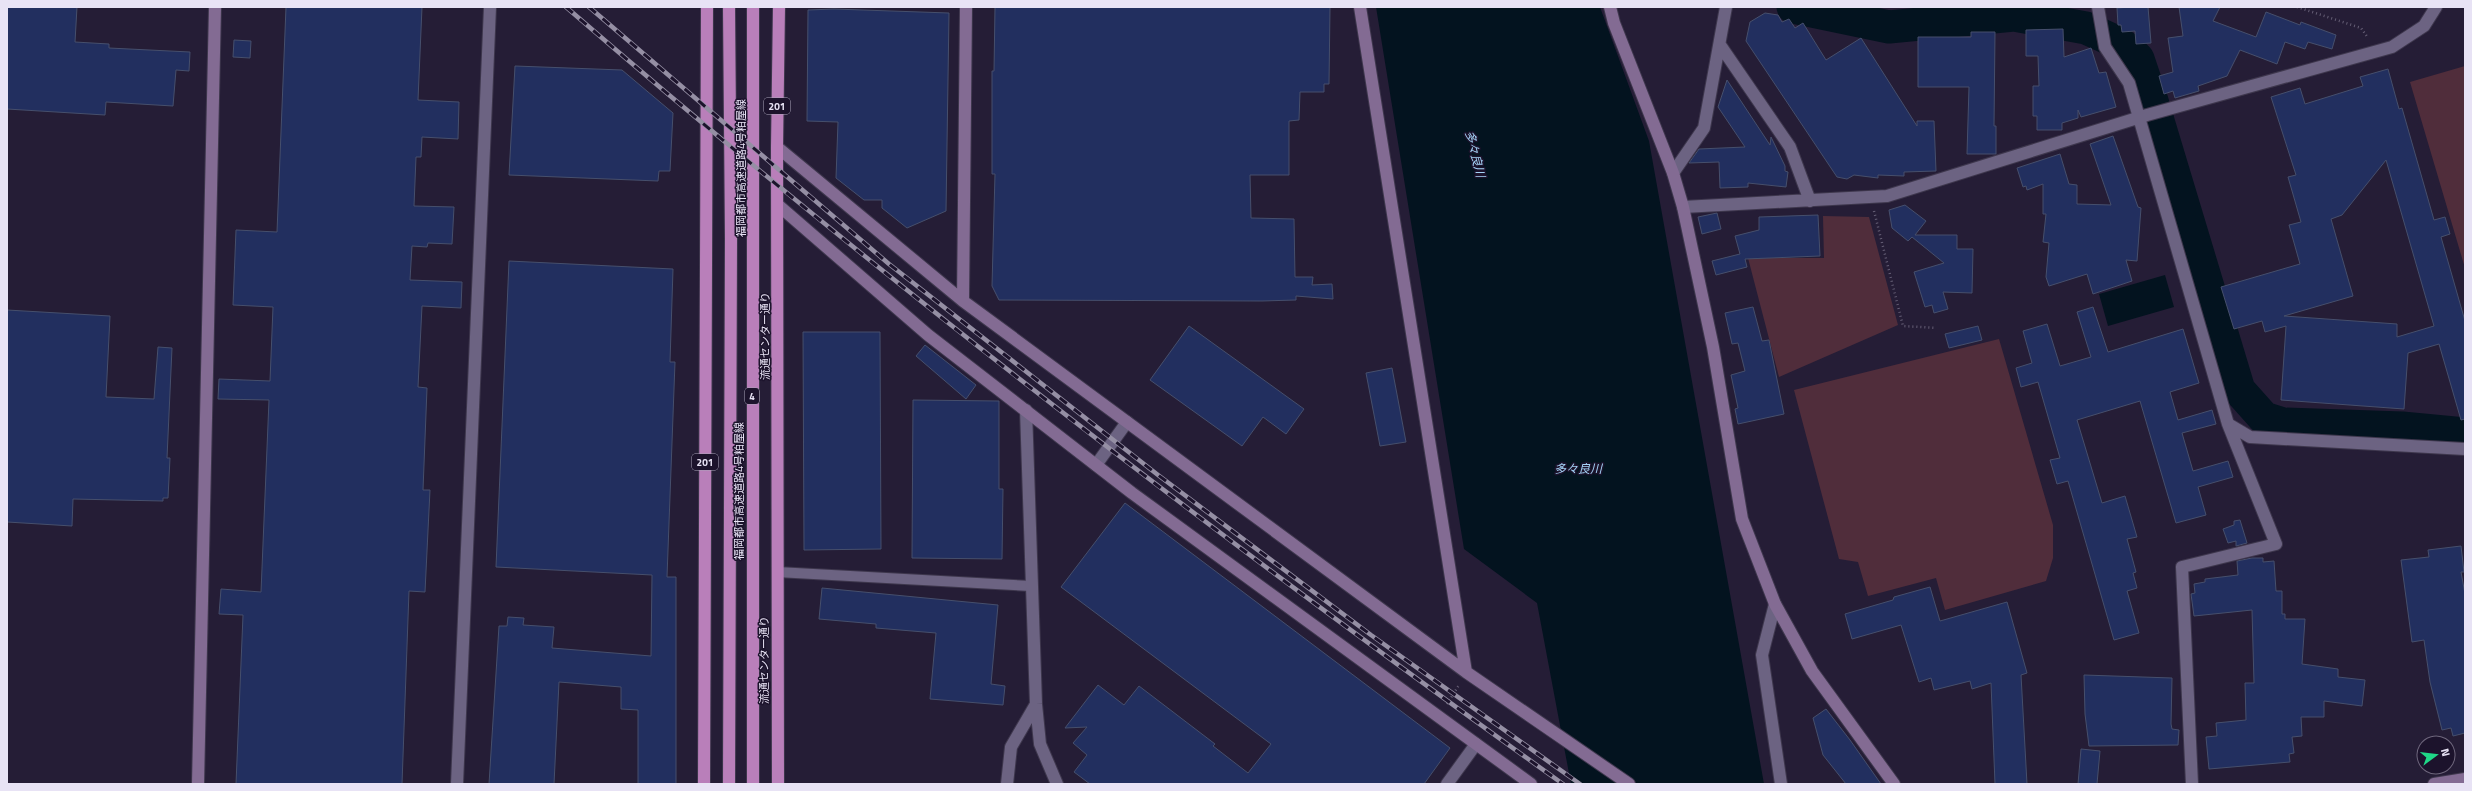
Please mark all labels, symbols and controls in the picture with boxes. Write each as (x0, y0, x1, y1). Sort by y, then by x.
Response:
road number: 201 (764, 98, 790, 114)
street label: 福岡都市高速道路4号粕屋線 (733, 99, 749, 237)
water label: 多々良川 (1460, 128, 1491, 181)
street label: 流通センター通り (757, 292, 773, 380)
road number: 4 (745, 388, 759, 404)
street label: 福岡都市高速道路4号粕屋線 (731, 422, 747, 560)
road number: 201 (692, 454, 718, 470)
water label: 多々良川 (1554, 459, 1604, 478)
street label: 流通センター通り (756, 616, 772, 704)
north arrow (2416, 735, 2456, 775)
text: N (2437, 747, 2454, 758)

